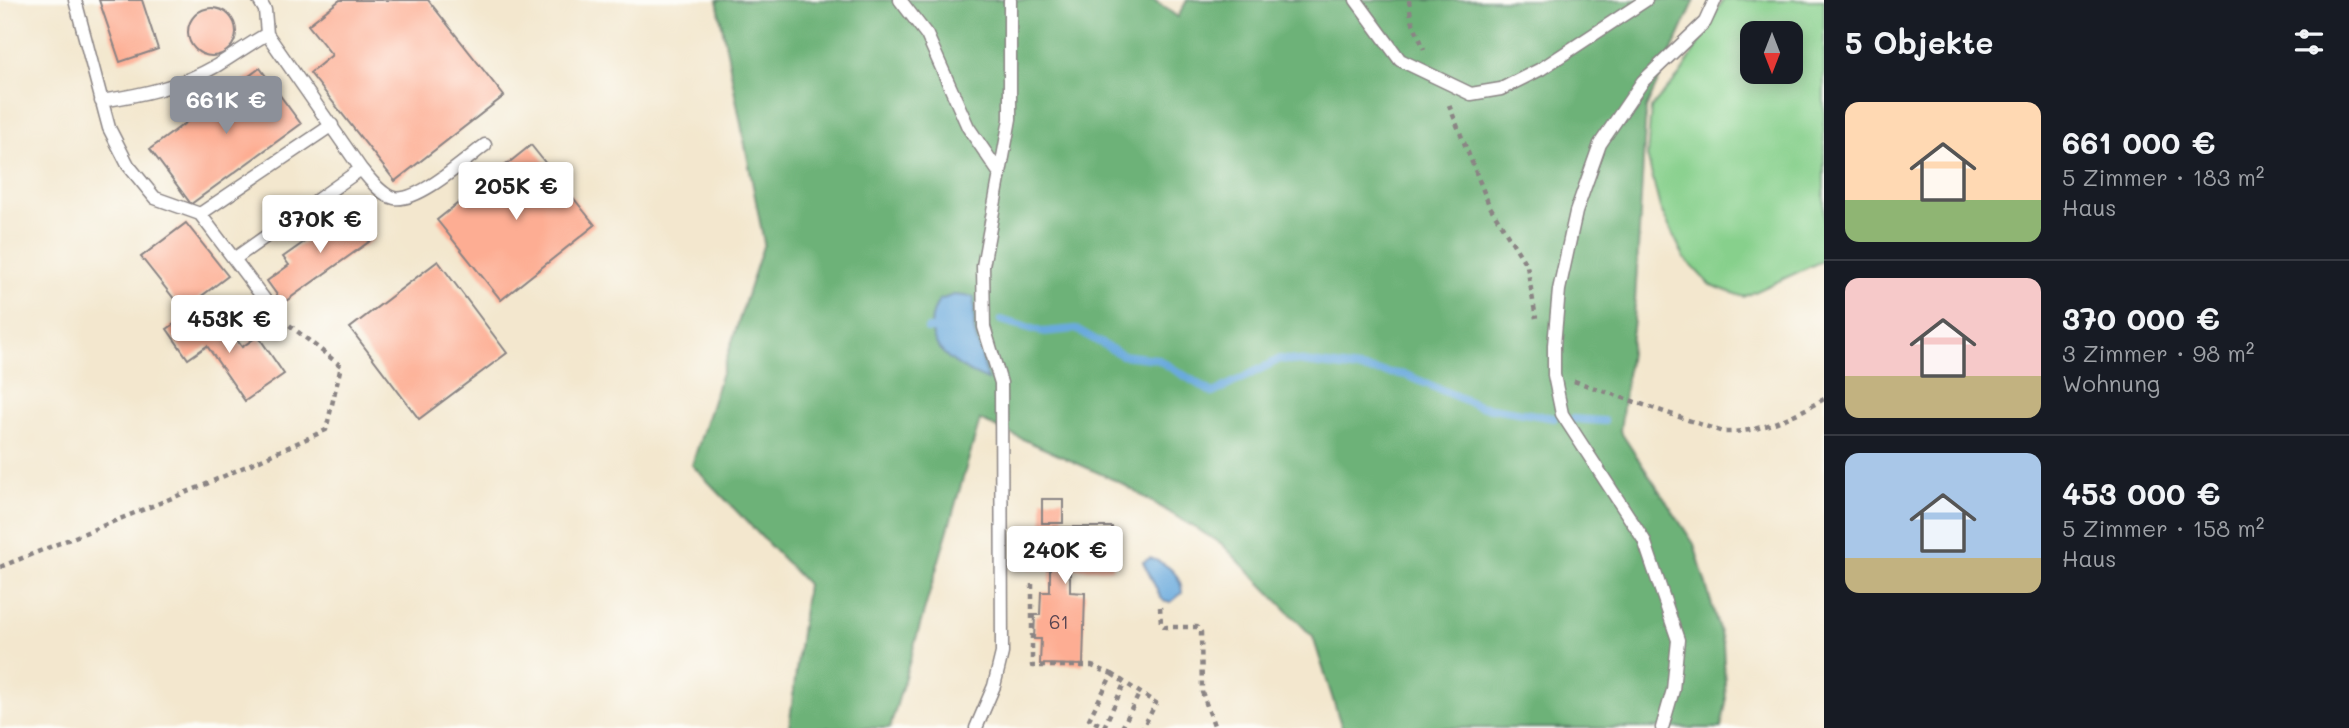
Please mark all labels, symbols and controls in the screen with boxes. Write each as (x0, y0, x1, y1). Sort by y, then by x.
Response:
north arrow (1740, 21, 1802, 84)
map controls (1740, 21, 1803, 84)
text: 5 Objekte (1845, 22, 1993, 62)
icon: filters (2290, 23, 2328, 61)
pin: 661K € (169, 76, 283, 136)
text: 661K € (186, 84, 266, 114)
text: 661 000 € (2062, 122, 2215, 162)
icon: home (1901, 130, 1985, 214)
pin: 205K € (459, 162, 573, 222)
text: 5 Zimmer · 183 m² (2062, 162, 2265, 192)
text: 205K € (474, 170, 558, 200)
text: Haus (2062, 192, 2117, 222)
pin: 370K € (263, 196, 377, 255)
text: 370K € (278, 203, 362, 233)
pin: 453K € (172, 296, 286, 355)
text: 370 000 € (2062, 298, 2220, 338)
text: 453K € (187, 303, 271, 333)
icon: home (1901, 306, 1985, 390)
text: 3 Zimmer · 98 m² (2062, 338, 2254, 368)
text: Wohnung (2062, 368, 2160, 398)
text: 453 000 € (2062, 473, 2220, 513)
icon: home (1901, 481, 1985, 565)
text: 5 Zimmer · 158 m² (2062, 513, 2264, 543)
pin: 240K € (1008, 526, 1122, 586)
text: 240K € (1023, 534, 1107, 564)
text: Haus (2062, 543, 2117, 573)
house number: 61 (1049, 609, 1069, 634)

